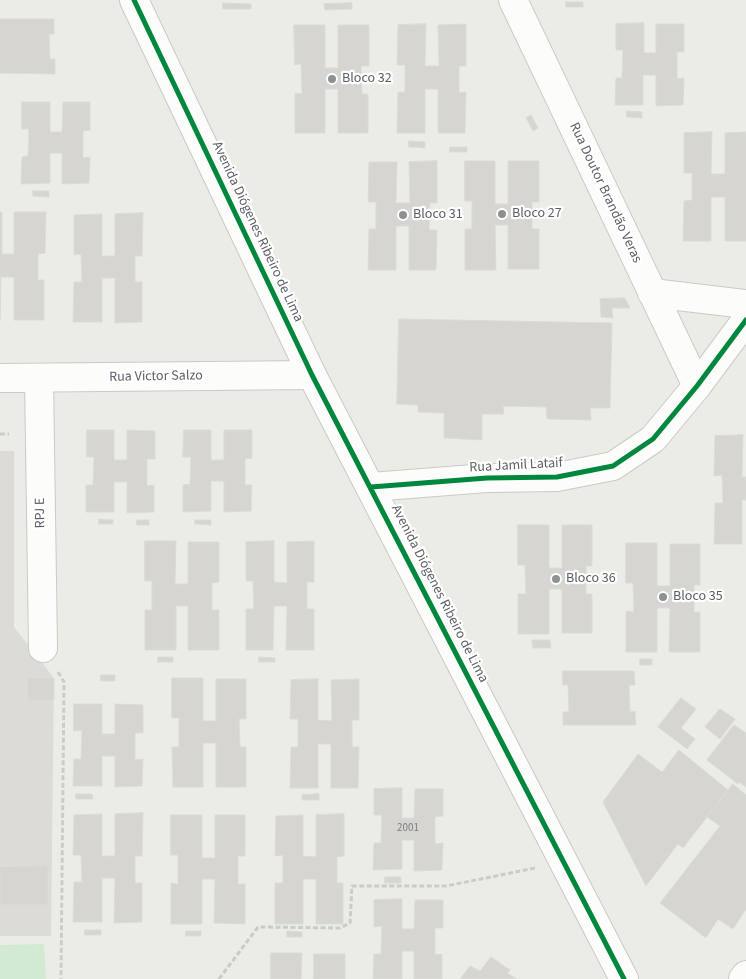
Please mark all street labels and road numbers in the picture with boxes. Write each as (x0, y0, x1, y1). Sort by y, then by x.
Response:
street label: Rua Doutor Brandão Veras (565, 120, 645, 266)
street label: Avenida Diógenes Ribeiro de Lima (208, 139, 306, 325)
street label: Rua Victor Salzo (109, 368, 203, 386)
street label: Rua Jamil Lataif (469, 455, 563, 477)
street label: RPJ E (32, 497, 50, 529)
street label: Avenida Diógenes Ribeiro de Lima (387, 502, 491, 686)

